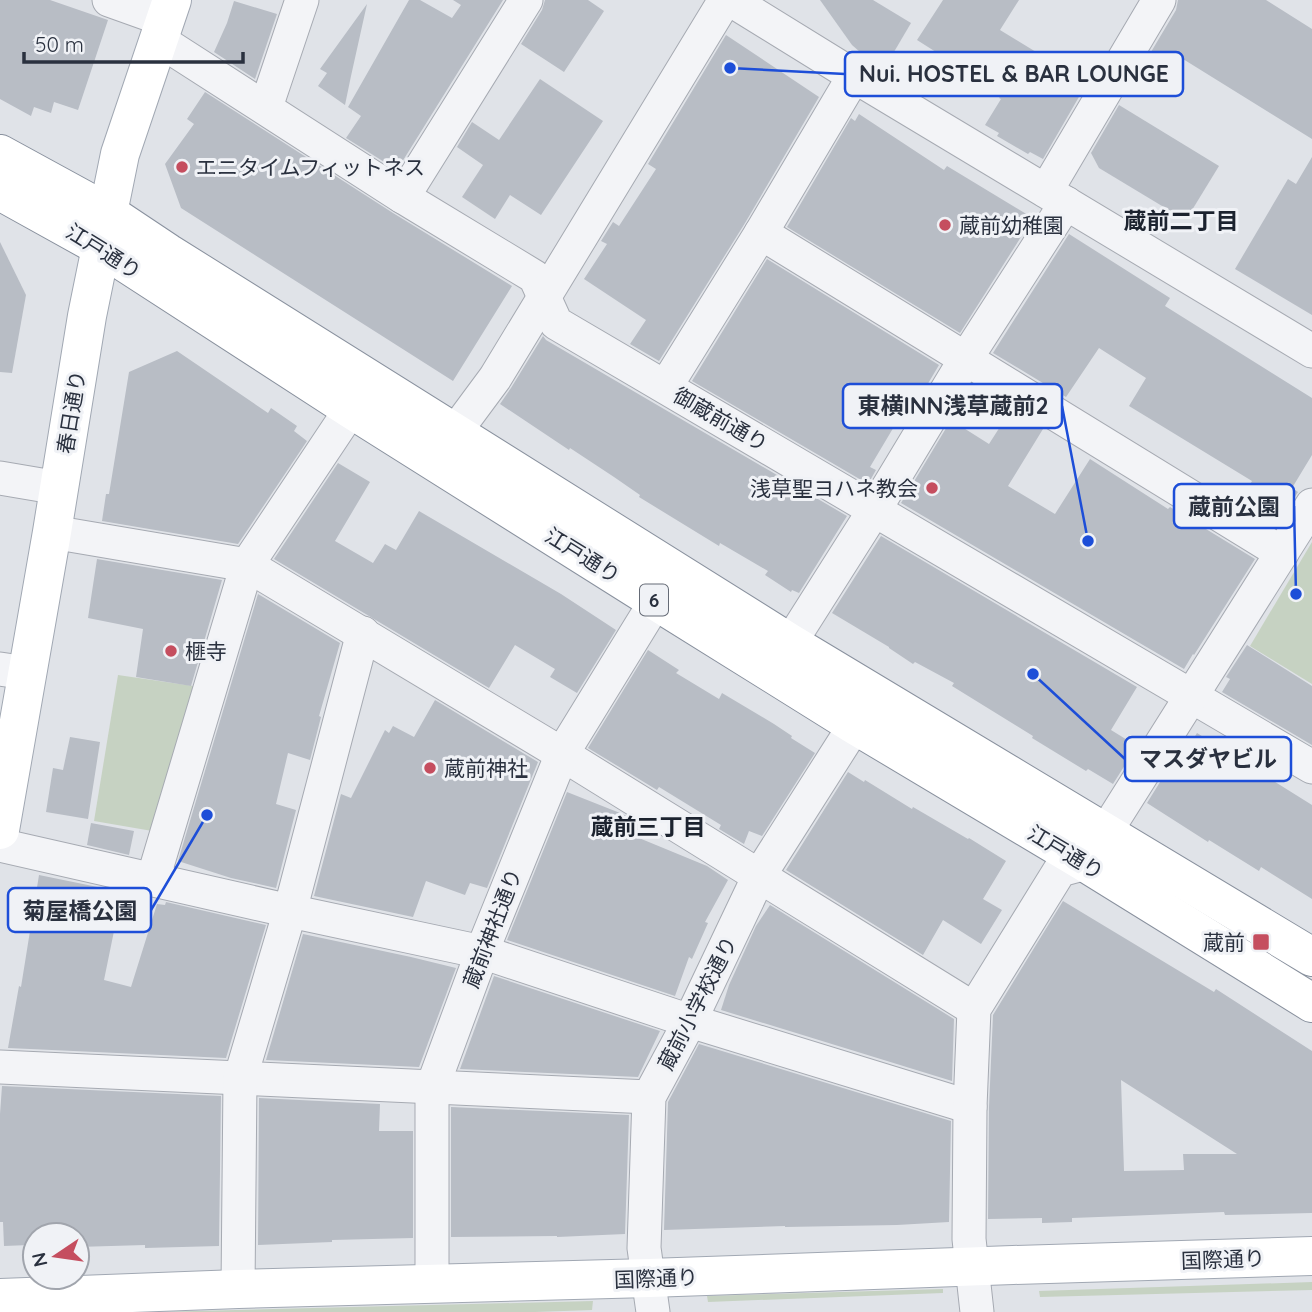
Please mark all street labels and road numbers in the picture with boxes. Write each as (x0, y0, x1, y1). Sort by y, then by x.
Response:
street label: 江戸通り (61, 218, 147, 284)
street label: 春日通り (52, 368, 90, 456)
street label: 御蔵前通り (669, 381, 773, 457)
street label: 江戸通り (540, 522, 626, 588)
road number: 6 (640, 584, 668, 615)
street label: 江戸通り (1023, 819, 1109, 885)
street label: 蔵前神社通り (457, 865, 527, 991)
street label: 蔵前小学校通り (652, 932, 742, 1074)
street label: 国際通り (1181, 1245, 1265, 1273)
street label: 国際通り (614, 1264, 698, 1292)

